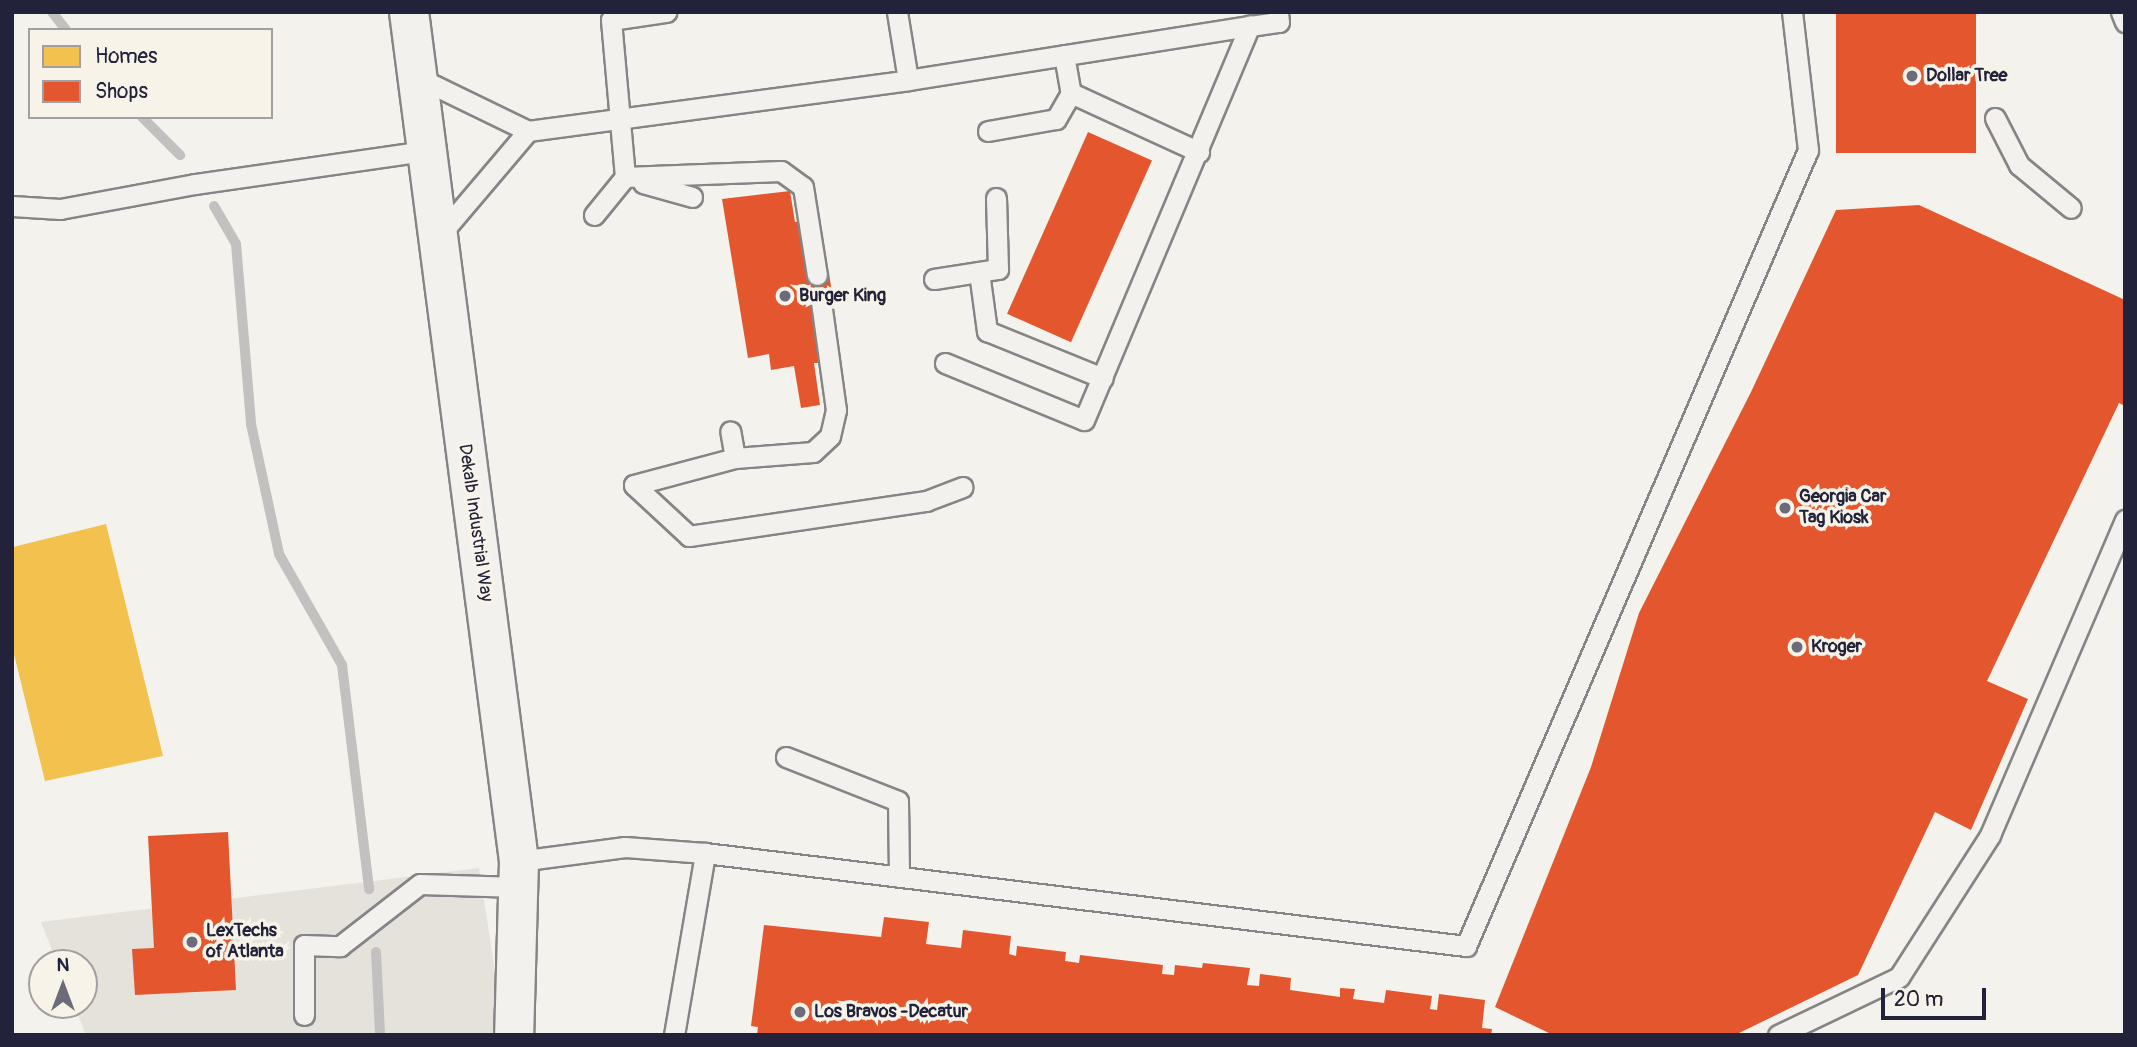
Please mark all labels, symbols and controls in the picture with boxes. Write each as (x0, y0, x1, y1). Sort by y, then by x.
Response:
legend (28, 28, 273, 119)
text: Homes (95, 43, 157, 70)
place label: Dollar Tree (1926, 65, 2007, 87)
marker: Dollar Tree (1904, 68, 1920, 84)
text: Shops (95, 78, 148, 105)
place label: Burger King (799, 285, 886, 307)
marker: Burger King (777, 288, 793, 304)
street label: Dekalb Industrial Way (453, 443, 497, 603)
place label: Georgia Car Tag Kiosk (1799, 487, 1886, 530)
marker: Georgia Car Tag Kiosk (1777, 500, 1793, 516)
place label: Kroger (1811, 636, 1862, 658)
marker: Kroger (1789, 639, 1805, 655)
place label: LexTechs of Atlanta (206, 921, 284, 964)
marker: LexTechs of Atlanta (184, 934, 200, 950)
north arrow (28, 949, 98, 1019)
text: N (57, 953, 69, 977)
scale bar (1885, 974, 1990, 1018)
text: 20 m (1894, 986, 1943, 1013)
place label: Los Bravos -Decatur (814, 1001, 968, 1023)
marker: Los Bravos -Decatur (792, 1004, 808, 1020)

